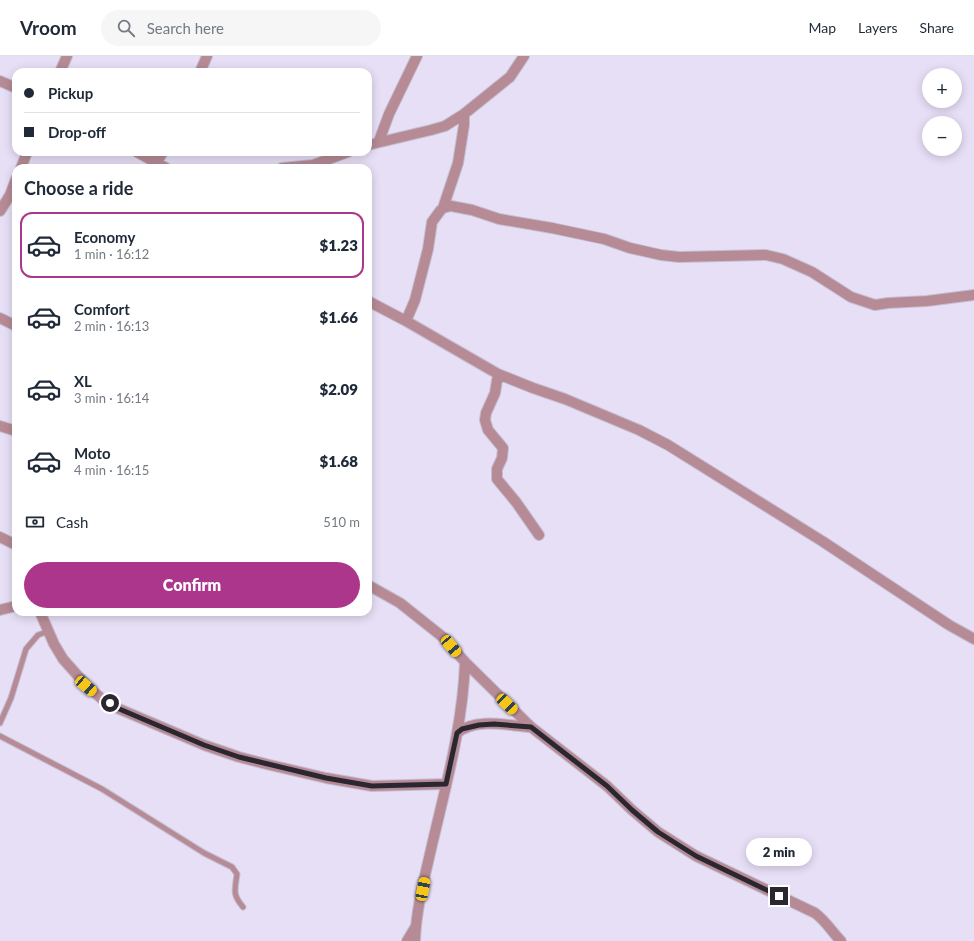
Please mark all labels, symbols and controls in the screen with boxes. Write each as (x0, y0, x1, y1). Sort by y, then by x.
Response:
search box (101, 10, 381, 46)
text: Vroom (20, 16, 77, 39)
icon: search (115, 17, 137, 39)
text: Search here (147, 19, 224, 37)
text: Map (808, 19, 836, 36)
text: Layers (858, 19, 898, 36)
text: Share (920, 19, 954, 36)
map controls (922, 68, 962, 156)
button: + (922, 68, 962, 108)
text: Pickup (48, 84, 93, 102)
button: − (922, 116, 962, 156)
text: Drop-off (48, 123, 106, 141)
text: Choose a ride (24, 177, 133, 199)
icon: car (26, 227, 62, 263)
text: Economy (74, 228, 135, 246)
text: $1.23 (320, 236, 358, 254)
text: 1 min · 16:12 (74, 246, 149, 262)
icon: car (26, 299, 62, 335)
text: Comfort (74, 300, 130, 318)
text: $1.66 (320, 308, 358, 326)
text: 2 min · 16:13 (74, 318, 149, 334)
icon: car (26, 371, 62, 407)
text: XL (74, 372, 92, 390)
text: $2.09 (320, 380, 358, 398)
text: 3 min · 16:14 (74, 390, 149, 406)
icon: car (26, 443, 62, 479)
text: Moto (74, 444, 111, 462)
text: $1.68 (320, 452, 358, 470)
text: 4 min · 16:15 (74, 462, 149, 478)
icon: cash (24, 511, 46, 533)
text: Cash (56, 513, 88, 531)
text: 510 m (323, 514, 360, 530)
button: Confirm (24, 562, 360, 608)
car (439, 633, 463, 659)
car (73, 674, 99, 698)
car (494, 691, 520, 717)
route start (101, 694, 119, 712)
callout: 2 min (746, 838, 812, 866)
text: 2 min (763, 844, 795, 860)
car (415, 876, 431, 902)
route end (770, 887, 788, 905)

